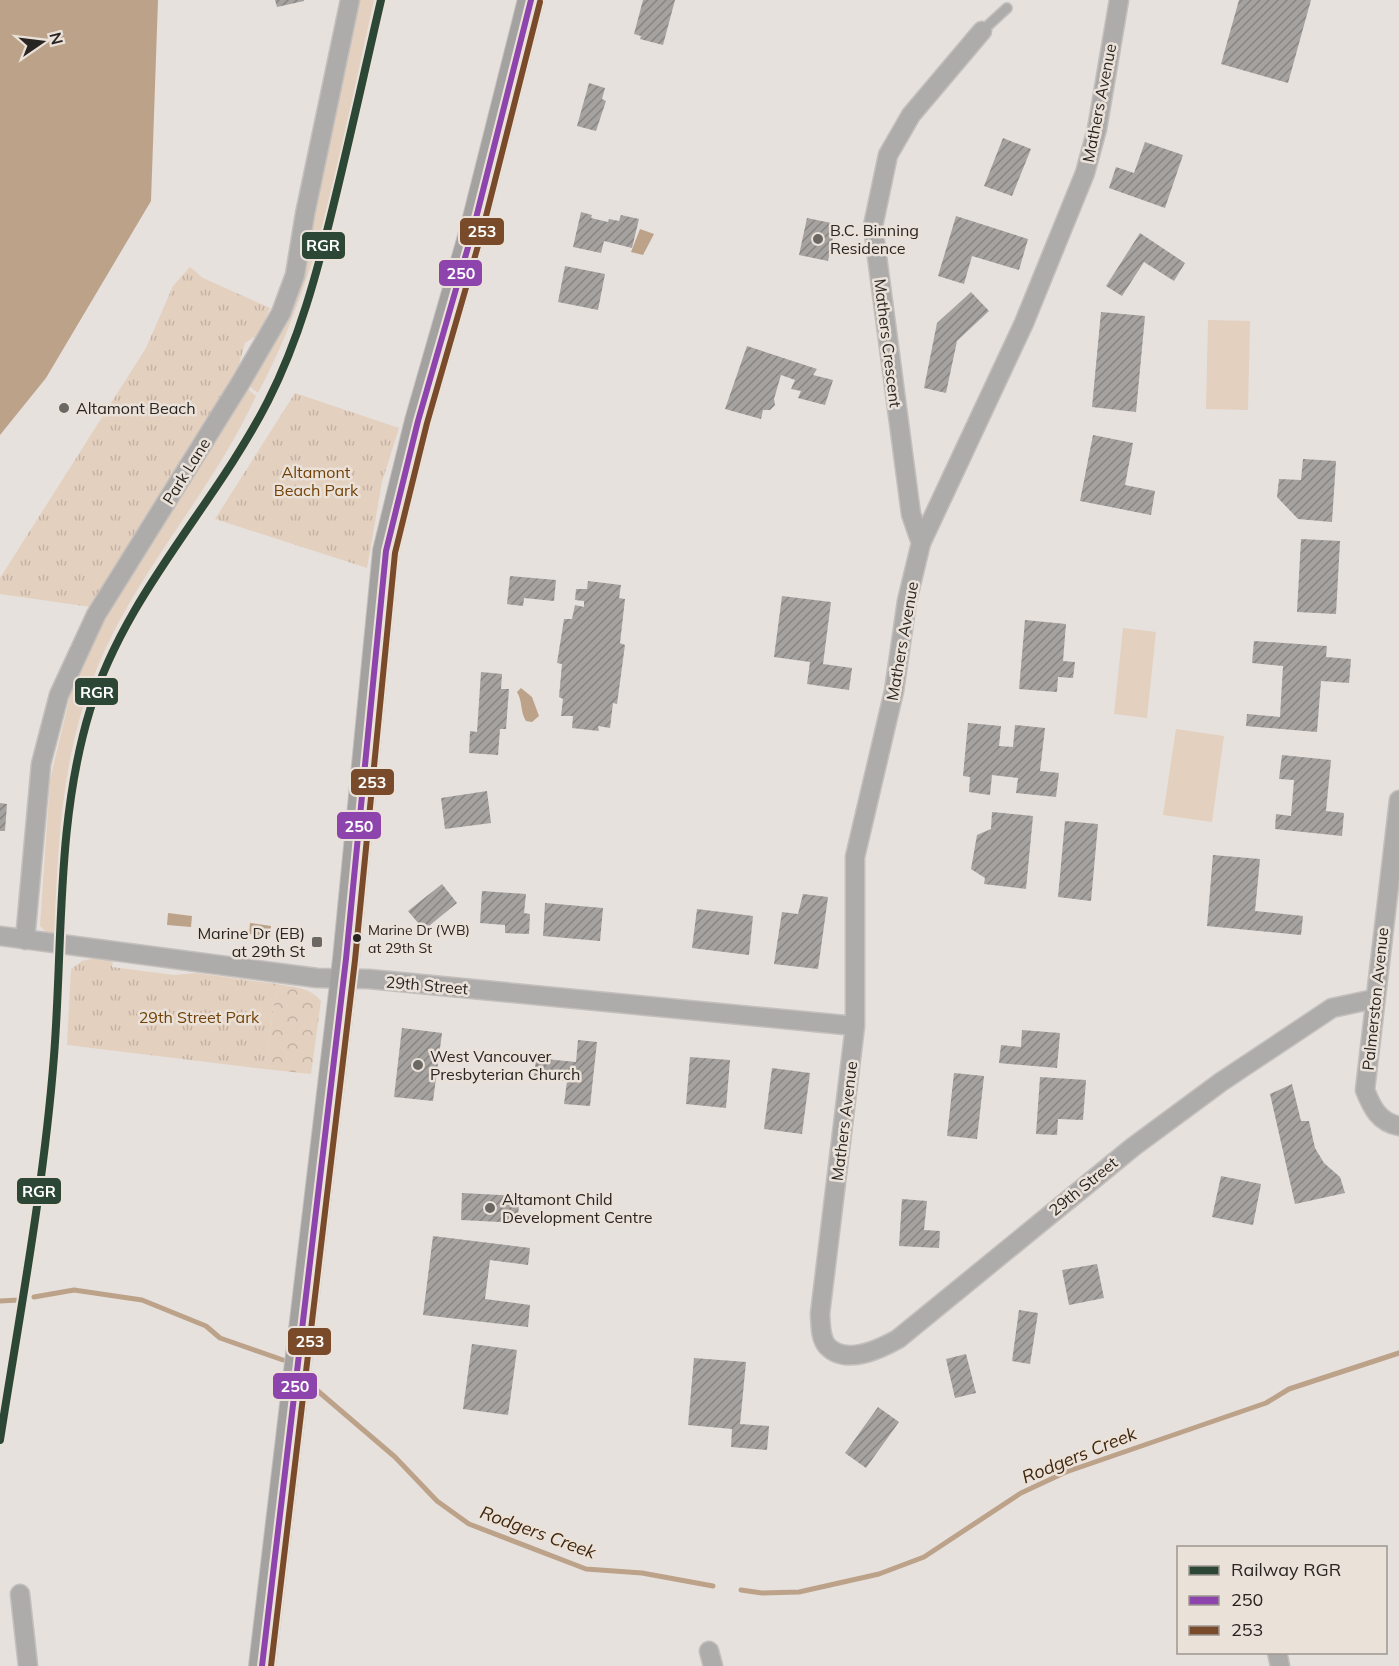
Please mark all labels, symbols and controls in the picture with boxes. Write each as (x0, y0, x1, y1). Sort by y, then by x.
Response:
north arrow (12, 12, 72, 72)
text: N (45, 30, 68, 47)
street label: Mathers Avenue (1078, 42, 1120, 164)
line badge: 253 (459, 217, 505, 246)
place label: B.C. Binning Residence (830, 220, 919, 258)
text: 253 (468, 221, 496, 241)
line badge: RGR (301, 231, 346, 260)
marker: B.C. Binning Residence (811, 232, 825, 246)
text: RGR (306, 235, 340, 255)
line badge: 250 (438, 259, 483, 287)
text: 250 (447, 263, 475, 283)
street label: Mathers Crescent (870, 277, 906, 409)
place label: Altamont Beach (76, 398, 196, 418)
marker: Altamont Beach (57, 401, 71, 415)
street label: Park Lane (158, 434, 214, 508)
park label: Altamont Beach Park (274, 462, 359, 500)
street label: Mathers Avenue (882, 580, 922, 702)
line badge: RGR (74, 677, 119, 706)
text: RGR (80, 682, 114, 702)
line badge: 253 (350, 768, 395, 796)
text: 253 (358, 772, 386, 792)
line badge: 250 (336, 811, 382, 840)
text: 250 (345, 816, 373, 836)
place label: Marine Dr (WB) at 29th St (368, 921, 470, 957)
place label: Marine Dr (EB) at 29th St (197, 923, 305, 961)
street label: Palmerston Avenue (1358, 926, 1392, 1072)
marker: Marine Dr (WB) at 29th St (351, 932, 363, 944)
marker: Marine Dr (EB) at 29th St (310, 935, 324, 949)
street label: 29th Street (385, 971, 469, 999)
park label: 29th Street Park (139, 1007, 260, 1027)
place label: West Vancouver Presbyterian Church (430, 1046, 580, 1084)
marker: West Vancouver Presbyterian Church (411, 1058, 425, 1072)
street label: Mathers Avenue (827, 1060, 861, 1182)
street label: 29th Street (1045, 1152, 1122, 1220)
line badge: RGR (16, 1177, 62, 1205)
text: RGR (22, 1181, 56, 1201)
place label: Altamont Child Development Centre (502, 1189, 653, 1227)
marker: Altamont Child Development Centre (483, 1201, 497, 1215)
line badge: 253 (287, 1327, 332, 1356)
text: 253 (296, 1331, 324, 1351)
line badge: 250 (272, 1372, 318, 1400)
text: 250 (281, 1376, 309, 1396)
water label: Rodgers Creek (1018, 1421, 1140, 1488)
water label: Rodgers Creek (477, 1500, 600, 1564)
legend (1177, 1546, 1387, 1654)
text: Railway RGR (1231, 1558, 1341, 1581)
text: 250 (1231, 1588, 1263, 1611)
text: 253 (1231, 1618, 1263, 1641)

